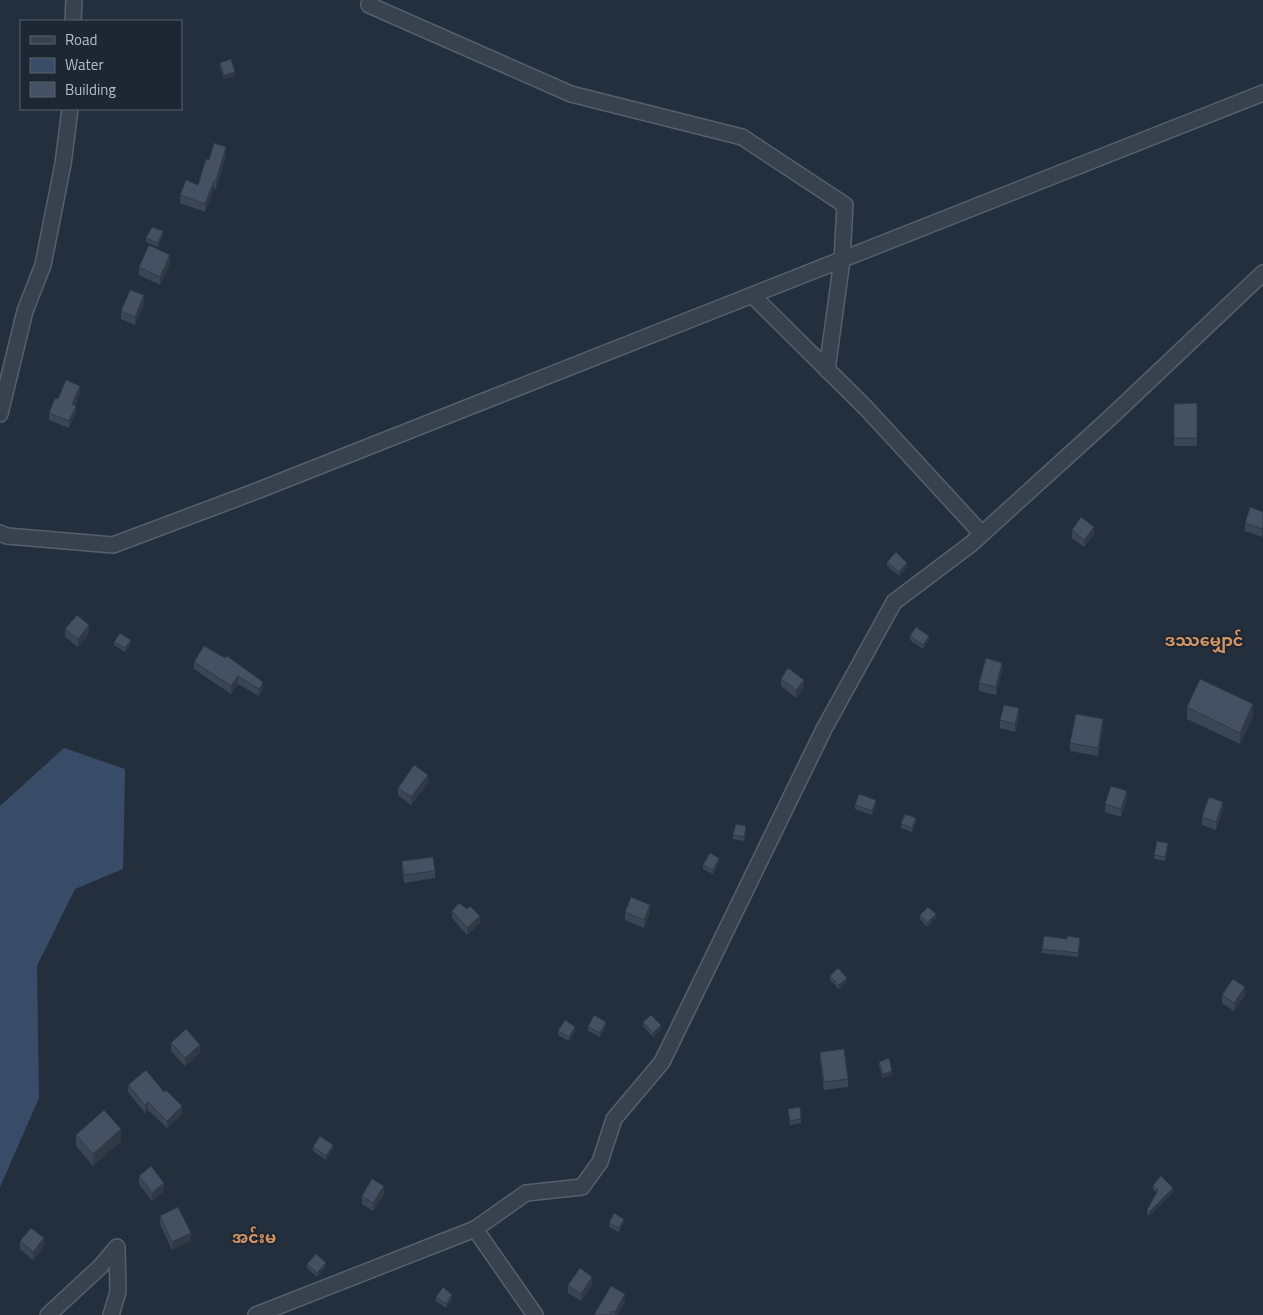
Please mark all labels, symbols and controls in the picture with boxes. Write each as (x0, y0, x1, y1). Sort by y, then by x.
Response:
legend (20, 20, 182, 110)
text: Road (65, 28, 97, 51)
text: Water (65, 53, 104, 76)
text: Building (65, 78, 116, 101)
district label: ဒဿမျှောင် (1165, 628, 1243, 654)
district label: အင်းမ (232, 1225, 276, 1249)

